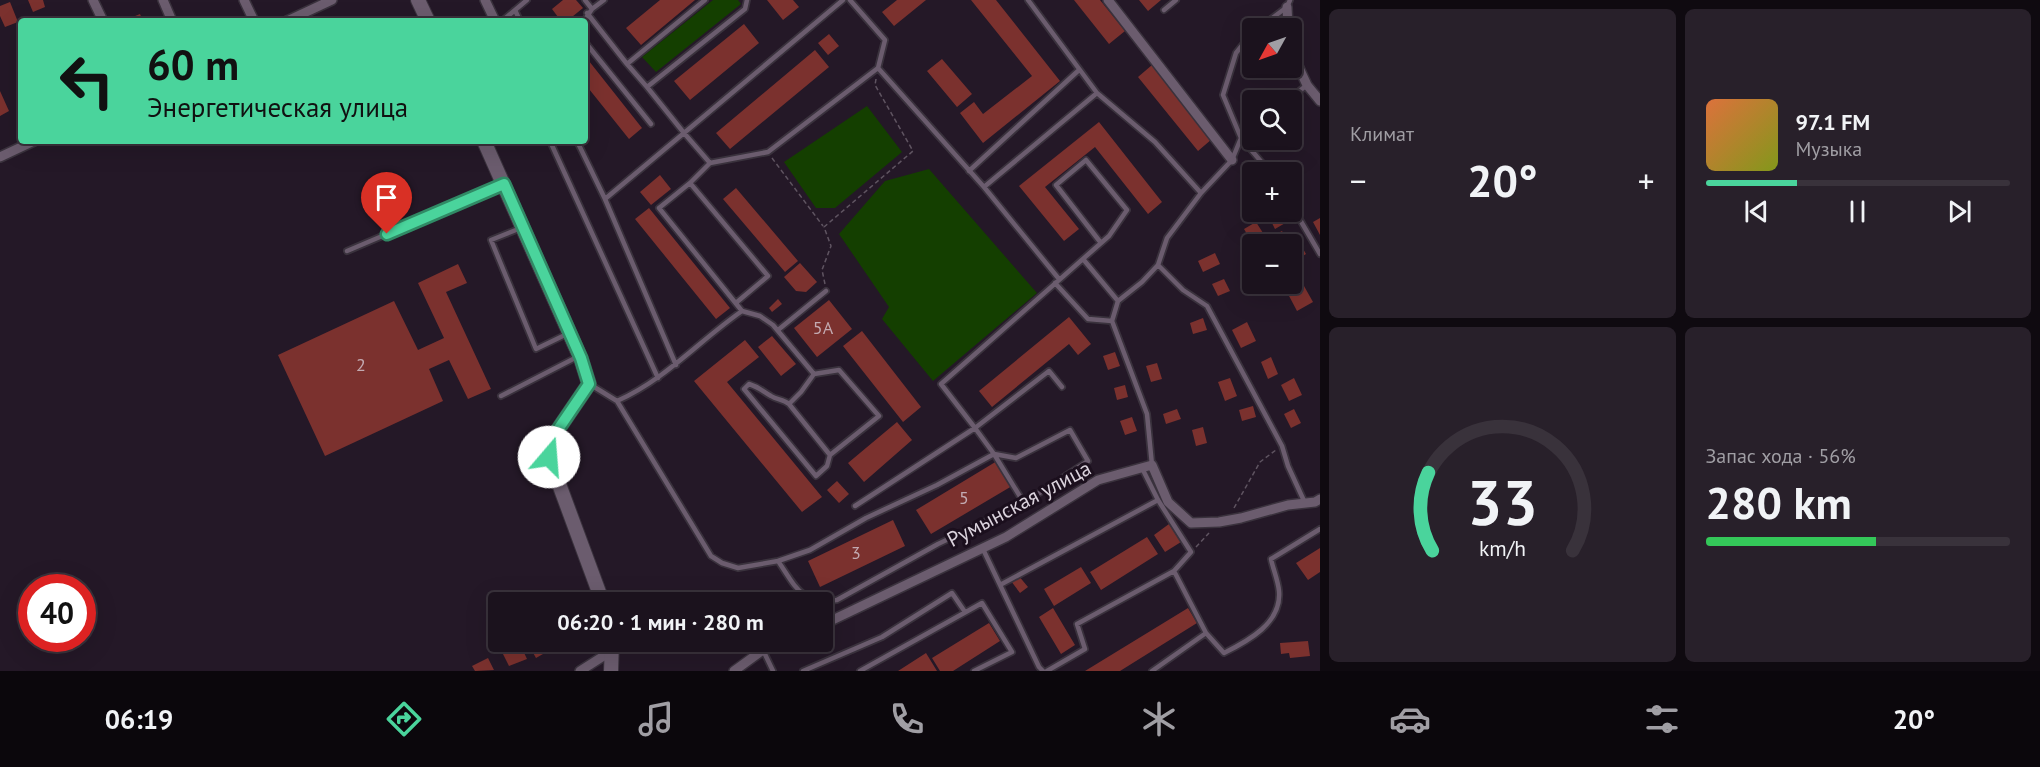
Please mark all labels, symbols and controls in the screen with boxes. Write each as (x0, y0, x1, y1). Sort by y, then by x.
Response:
north arrow (1242, 18, 1302, 78)
map controls (1242, 18, 1302, 294)
text: 60 m (147, 37, 239, 92)
icon: left (48, 42, 126, 120)
text: Энергетическая улица (147, 90, 408, 124)
button: search (1242, 90, 1302, 150)
text: 97.1 FM (1796, 108, 1870, 136)
text: Климат (1350, 121, 1414, 147)
text: Музыка (1796, 136, 1862, 162)
text: 20° (1467, 151, 1538, 209)
text: − (1350, 159, 1367, 202)
text: + (1638, 159, 1654, 202)
button: + (1242, 162, 1302, 222)
pin (361, 172, 412, 234)
icon: arrive (370, 181, 403, 214)
icon: previous (1740, 195, 1773, 228)
icon: pause (1841, 195, 1874, 228)
icon: next (1943, 195, 1976, 228)
button: − (1242, 234, 1302, 294)
house number: 5А (813, 316, 834, 339)
house number: 2 (356, 353, 366, 376)
position arrow (517, 425, 581, 489)
text: Запас хода · 56% (1706, 443, 1856, 469)
street label: Румынская улица (942, 454, 1095, 553)
text: 33 (1467, 461, 1538, 542)
text: 280 km (1706, 473, 1852, 531)
house number: 5 (959, 486, 969, 509)
text: km/h (1479, 535, 1526, 563)
house number: 3 (851, 541, 861, 564)
speed limit sign: 40 (18, 574, 96, 652)
text: 06:20 · 1 мин · 280 m (557, 608, 764, 636)
icon: directions (383, 698, 425, 740)
icon: music (635, 698, 677, 740)
icon: phone (886, 698, 928, 740)
icon: climate (1138, 698, 1180, 740)
icon: car (1389, 698, 1431, 740)
icon: filters (1641, 698, 1683, 740)
text: 06:19 (105, 702, 173, 736)
text: 20° (1893, 702, 1935, 736)

